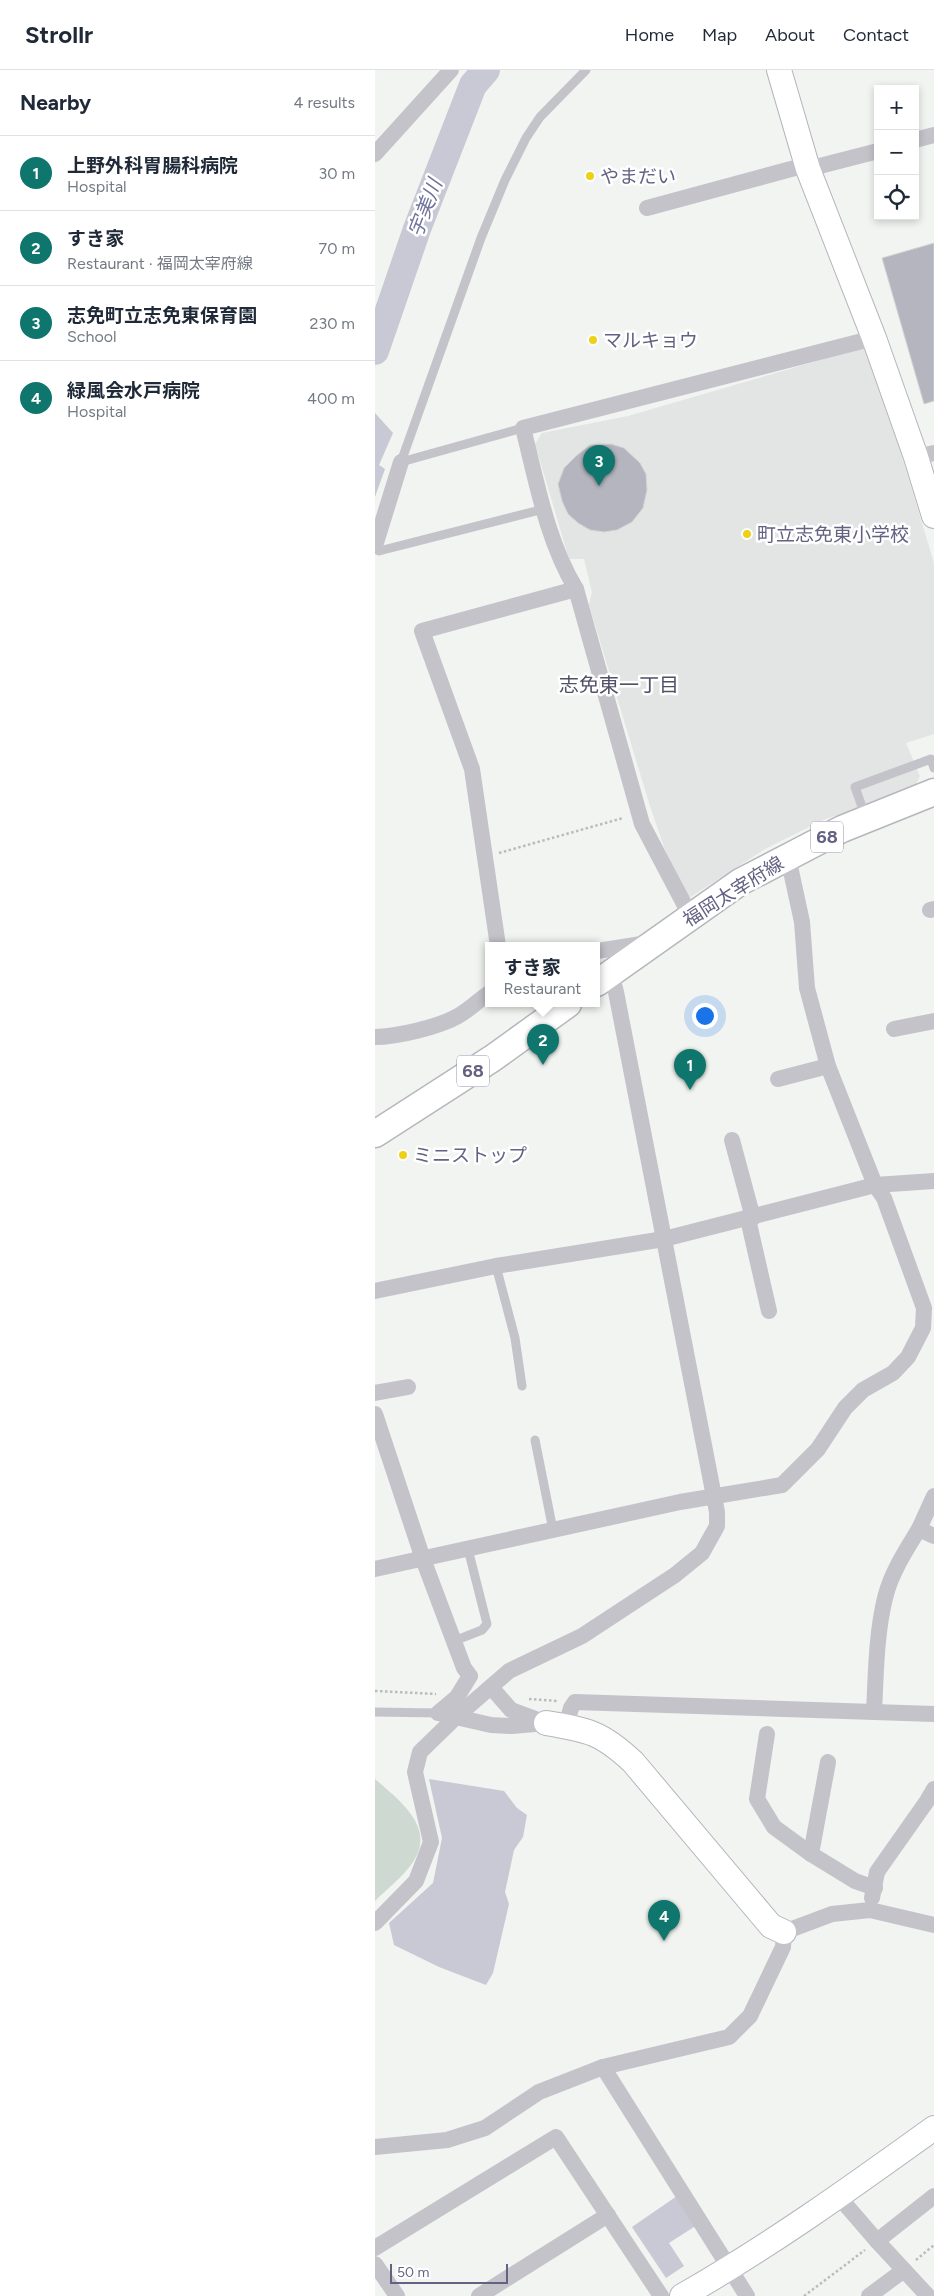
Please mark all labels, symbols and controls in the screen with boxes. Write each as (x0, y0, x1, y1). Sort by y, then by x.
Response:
text: Strollr (25, 20, 93, 49)
text: Home (625, 24, 674, 46)
text: Map (702, 24, 737, 46)
text: About (765, 24, 815, 46)
text: Contact (843, 24, 909, 46)
map controls (874, 85, 919, 220)
button: + (874, 85, 919, 130)
text: Nearby (20, 90, 91, 115)
text: 4 results (294, 93, 355, 112)
button: − (874, 130, 919, 175)
text: 上野外科胃腸科病院 (67, 154, 238, 177)
text: 1 (33, 164, 39, 183)
text: 30 m (318, 164, 355, 183)
place label: やまだい (600, 165, 676, 188)
marker: やまだい (584, 170, 596, 182)
water label: 宇美川 (403, 174, 448, 240)
button: locate (874, 175, 919, 220)
text: Hospital (67, 177, 127, 196)
text: すき家 (67, 227, 124, 250)
text: 2 (31, 239, 41, 258)
text: 70 m (319, 239, 355, 258)
text: Restaurant · 福岡太宰府線 (67, 254, 253, 273)
text: 志免町立志免東保育園 (67, 304, 257, 327)
text: 3 (32, 314, 40, 333)
text: 230 m (310, 314, 355, 333)
text: School (67, 327, 117, 346)
place label: マルキョウ (603, 329, 698, 352)
marker: マルキョウ (587, 334, 599, 346)
text: 緑風会水戸病院 (67, 379, 200, 402)
text: 4 (31, 389, 41, 408)
text: 400 m (307, 389, 355, 408)
text: Hospital (67, 402, 127, 421)
pin: 3 (583, 445, 615, 486)
place label: 町立志免東小学校 (757, 523, 909, 546)
marker: 町立志免東小学校 (741, 528, 753, 540)
district label: 志免東一丁目 (559, 673, 679, 697)
road number: 68 (811, 822, 843, 852)
street label: 福岡太宰府線 (679, 851, 788, 931)
popup (485, 942, 600, 1007)
text: すき家 (504, 956, 561, 979)
text: Restaurant (504, 979, 581, 998)
your location (692, 1003, 718, 1029)
pin: 2 (527, 1024, 559, 1065)
pin: 1 (674, 1049, 706, 1090)
road number: 68 (457, 1056, 489, 1086)
place label: ミニストップ (413, 1144, 527, 1167)
marker: ミニストップ (397, 1149, 409, 1161)
pin: 4 (648, 1900, 680, 1941)
scale bar (390, 2261, 507, 2284)
text: 50 m (397, 2264, 429, 2281)

